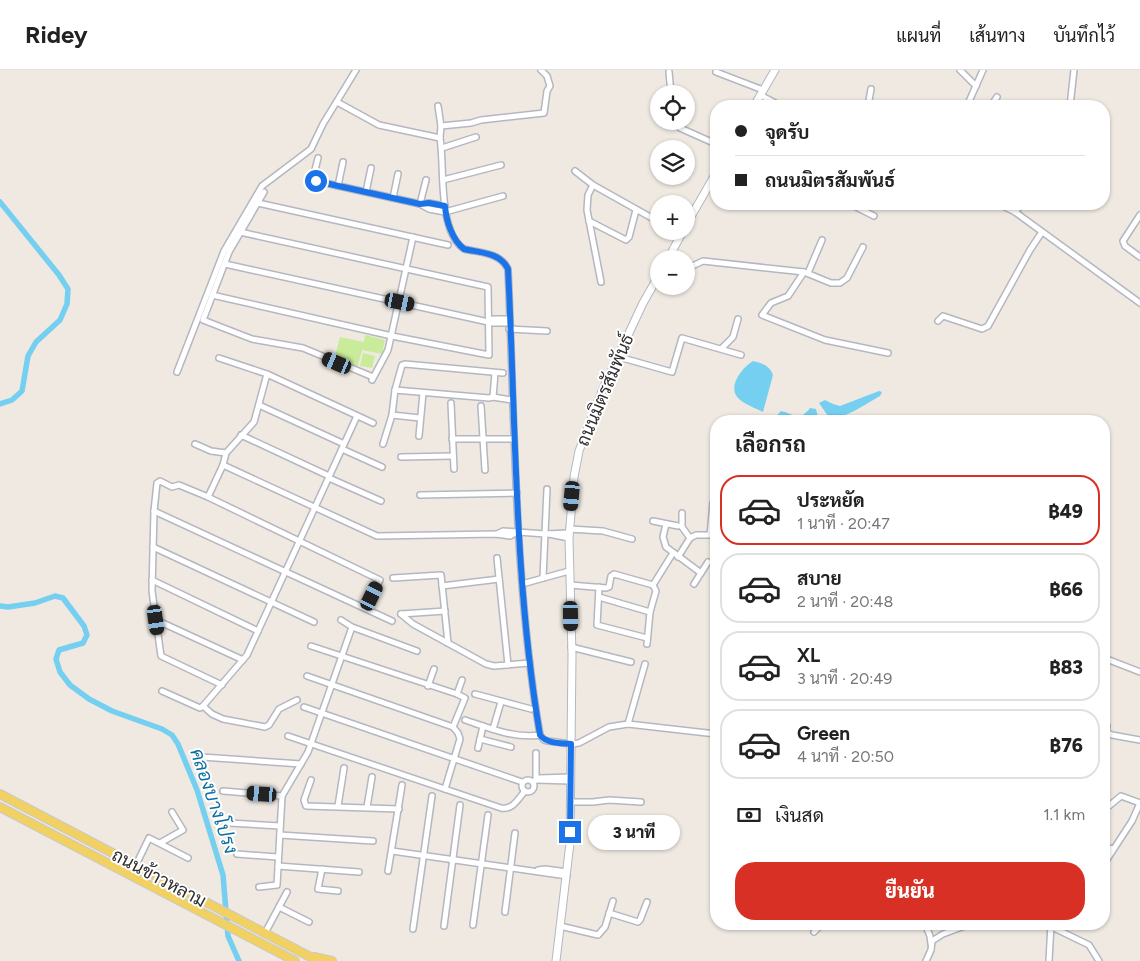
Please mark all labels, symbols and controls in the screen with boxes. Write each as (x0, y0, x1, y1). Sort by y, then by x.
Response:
text: Ridey (25, 20, 88, 49)
text: แผนที่ (896, 25, 941, 47)
text: เส้นทาง (969, 25, 1025, 47)
text: บันทึกไว้ (1053, 25, 1115, 47)
map controls (650, 85, 695, 295)
button: locate (650, 85, 695, 130)
text: จุดรับ (765, 121, 809, 144)
button: layers (650, 140, 695, 185)
text: ถนนมิตรสัมพันธ์ (765, 169, 895, 192)
route start (305, 170, 327, 192)
button: + (650, 195, 695, 240)
button: − (650, 250, 695, 295)
car (383, 292, 416, 312)
street label: ถนนมิตรสัมพันธ์ (570, 330, 639, 449)
car (320, 350, 353, 376)
text: เลือกรถ (735, 431, 806, 458)
car (563, 480, 580, 512)
icon: car (737, 488, 782, 533)
text: ประหยัด (797, 489, 865, 512)
text: ฿49 (1048, 500, 1083, 523)
text: 1 นาที · 20:47 (797, 514, 890, 533)
icon: car (737, 566, 782, 611)
text: สบาย (797, 567, 842, 590)
text: ฿66 (1049, 578, 1083, 601)
car (358, 579, 385, 613)
text: 2 นาที · 20:48 (797, 592, 893, 611)
car (563, 601, 578, 631)
car (146, 604, 165, 636)
icon: car (737, 644, 782, 689)
text: XL (797, 644, 820, 667)
text: ฿83 (1049, 656, 1083, 679)
text: 3 นาที · 20:49 (797, 669, 892, 688)
icon: car (737, 722, 782, 767)
text: Green (797, 722, 850, 745)
text: ฿76 (1050, 734, 1083, 757)
water label: คลองบางโปรง (185, 745, 244, 857)
text: 4 นาที · 20:50 (797, 747, 894, 766)
car (246, 785, 277, 803)
icon: cash (735, 801, 763, 829)
text: เงินสด (775, 804, 824, 827)
text: 1.1 km (1043, 805, 1085, 824)
callout: 3 นาที (588, 814, 680, 850)
route end (559, 821, 581, 843)
text: 3 นาที (613, 823, 655, 842)
street label: ถนนข้าวหลาม (108, 843, 210, 912)
button: ยืนยัน (735, 862, 1085, 920)

